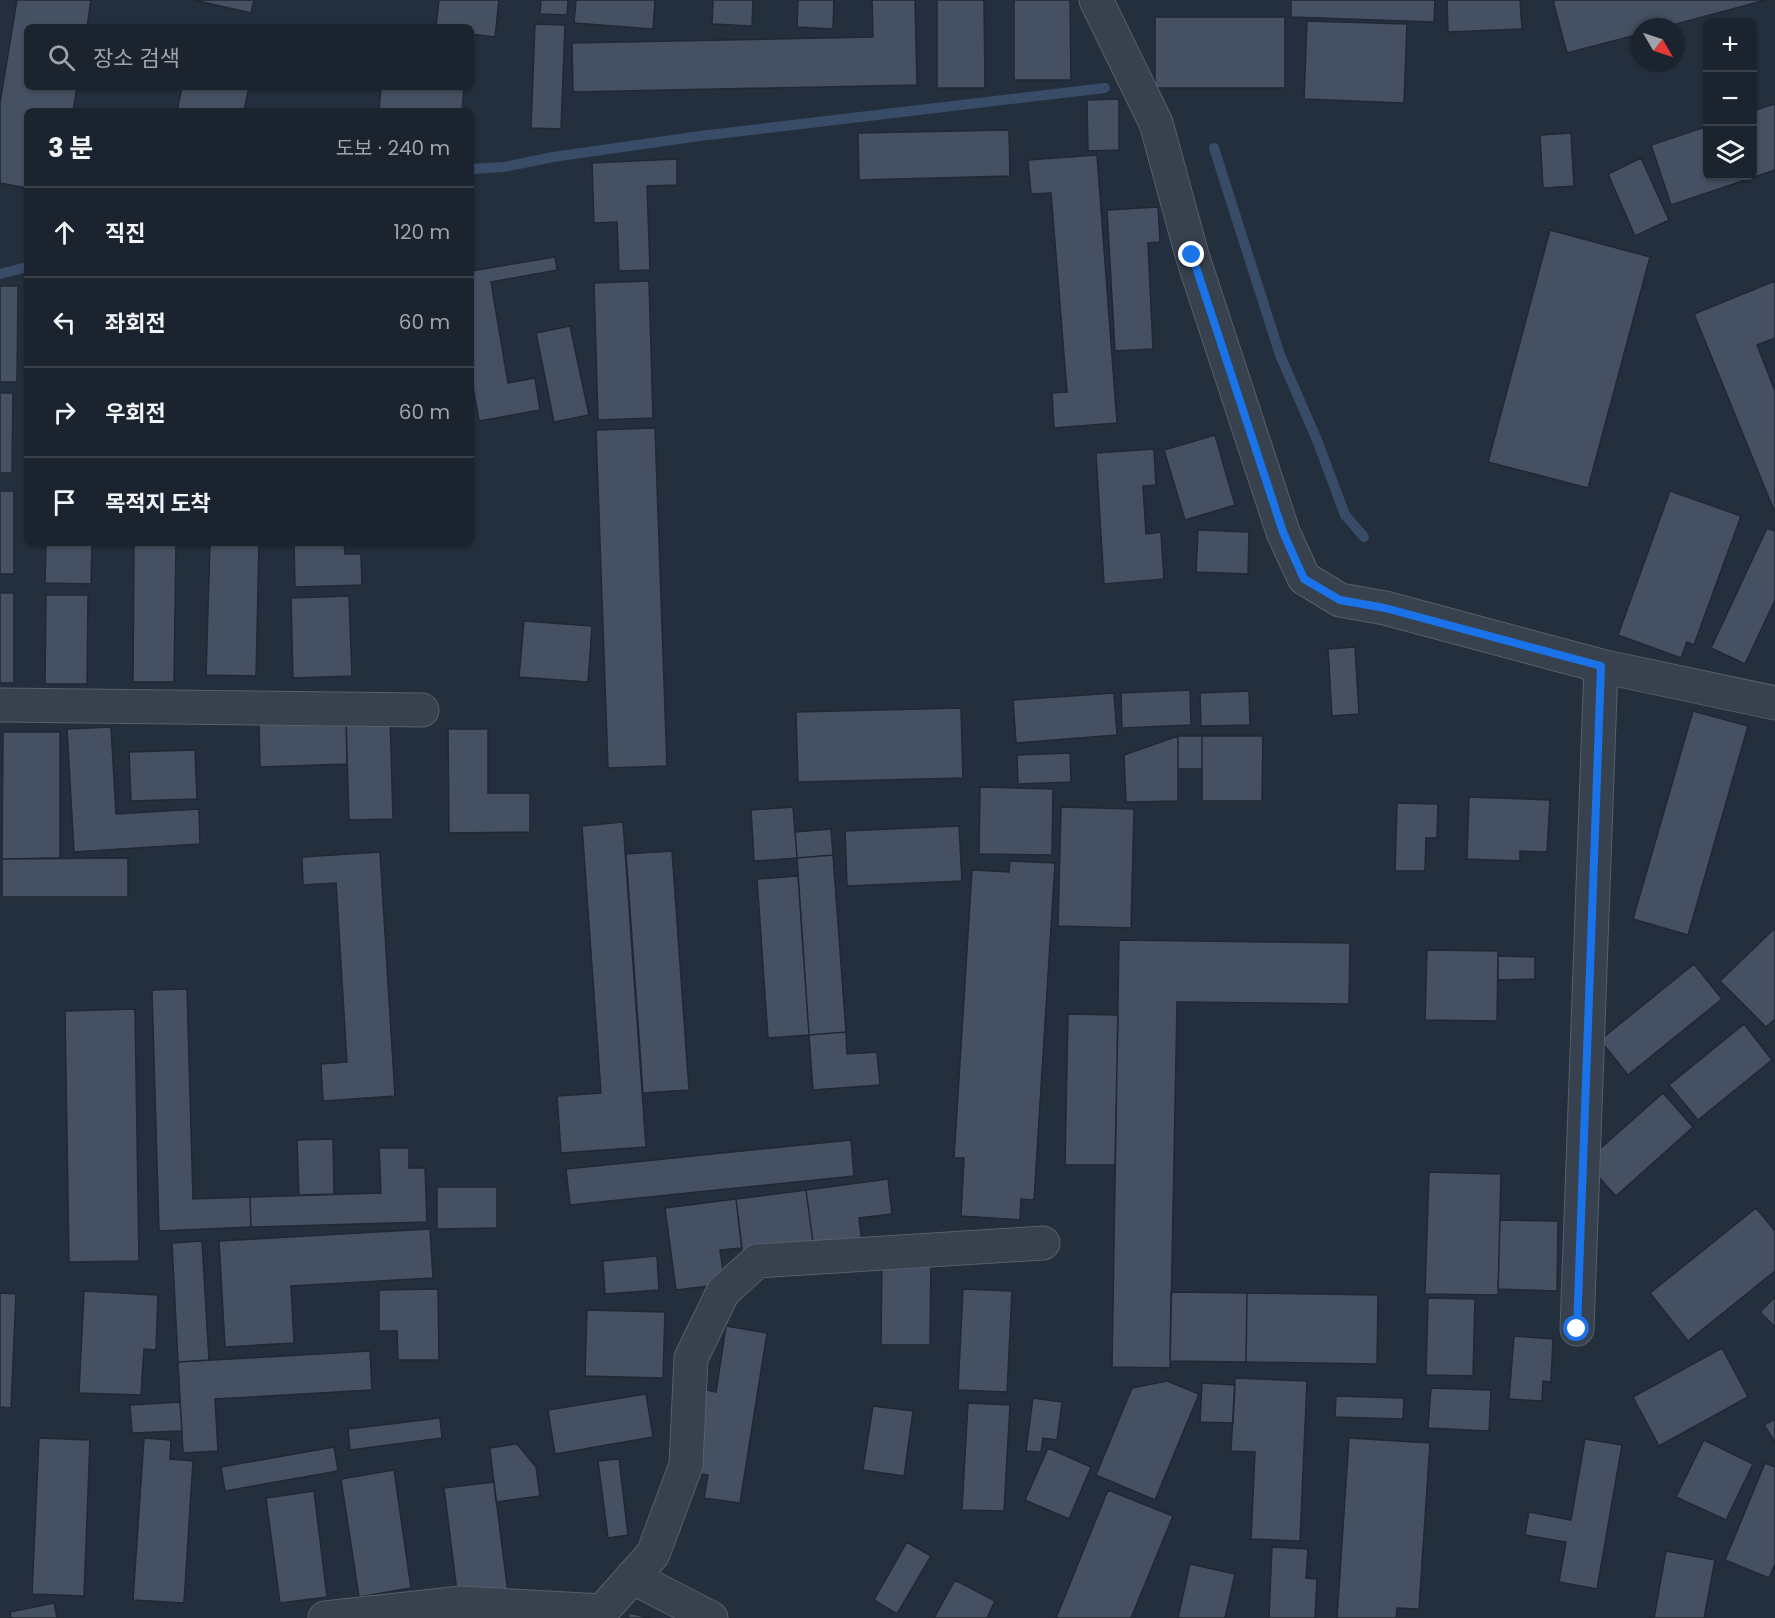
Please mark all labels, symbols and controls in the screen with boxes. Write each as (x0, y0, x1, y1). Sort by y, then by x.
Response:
north arrow (1631, 18, 1685, 72)
map controls (1703, 18, 1757, 180)
button: + (1703, 18, 1757, 72)
search box (24, 24, 474, 90)
icon: search (45, 41, 78, 74)
text: 장소 검색 (93, 43, 180, 74)
button: − (1703, 72, 1757, 126)
button: layers (1703, 126, 1757, 180)
text: 3 분 (48, 130, 93, 166)
text: 도보 · 240 m (336, 134, 450, 162)
icon: ahead (48, 216, 81, 249)
text: 직진 (105, 218, 145, 249)
text: 120 m (394, 218, 450, 246)
route end (1178, 241, 1204, 267)
icon: left (48, 306, 81, 339)
text: 좌회전 (105, 308, 166, 339)
text: 60 m (399, 308, 450, 336)
icon: right (48, 396, 81, 429)
text: 우회전 (105, 398, 166, 429)
text: 60 m (399, 398, 450, 426)
icon: arrive (48, 486, 81, 519)
text: 목적지 도착 (105, 488, 211, 519)
route start (1563, 1315, 1589, 1341)

